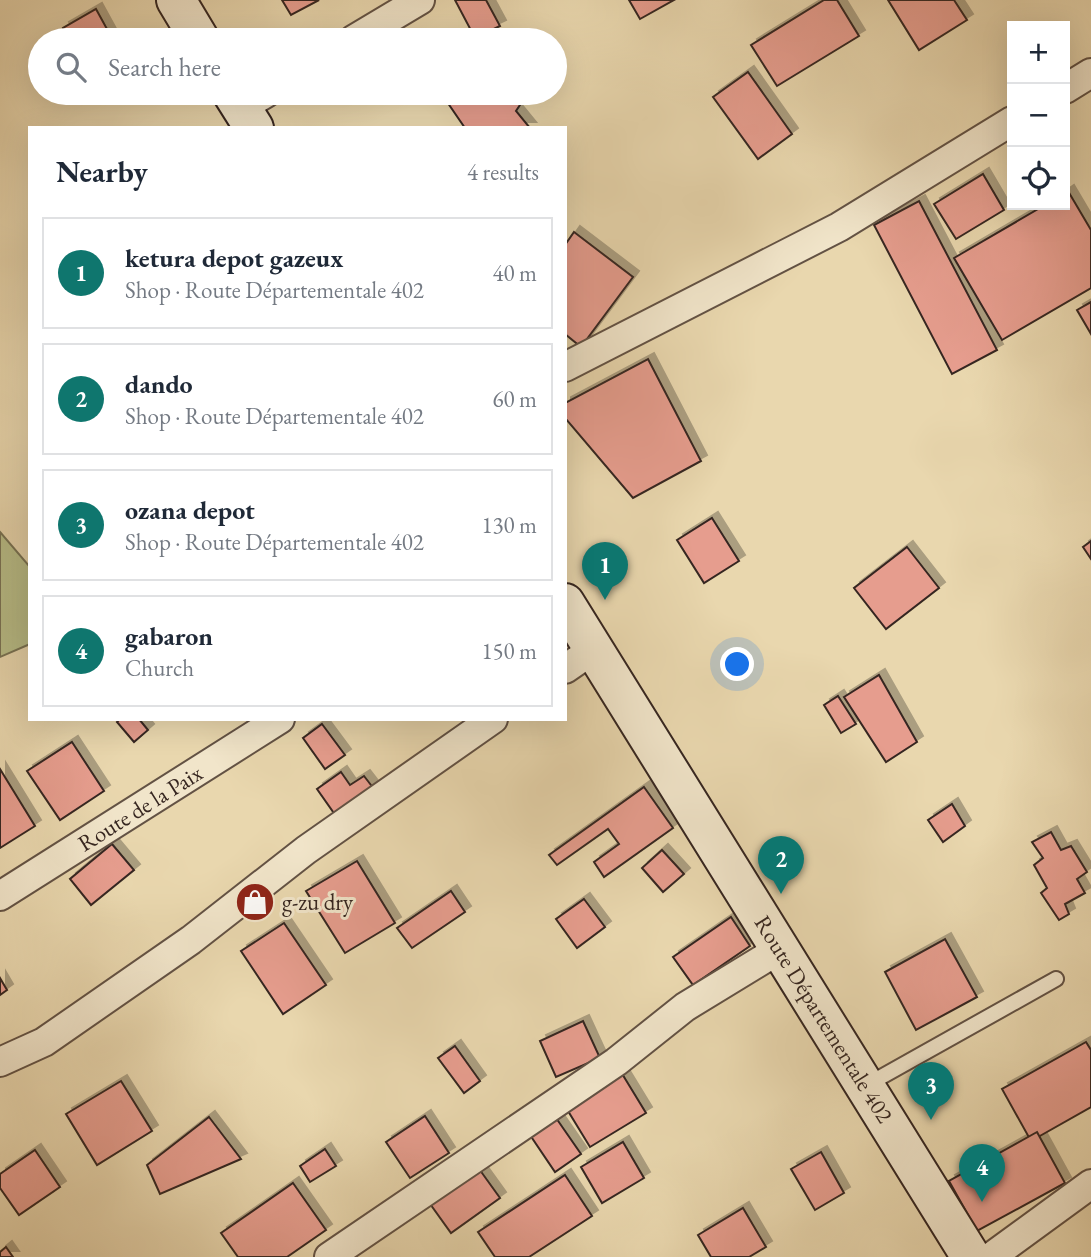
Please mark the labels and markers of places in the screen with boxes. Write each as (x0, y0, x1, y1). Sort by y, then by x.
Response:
pin: 1 (582, 542, 628, 600)
pin: 2 (758, 836, 804, 894)
shop icon: g-zu dry (234, 881, 276, 923)
place label: g-zu dry (282, 887, 354, 917)
pin: 3 (908, 1062, 954, 1120)
pin: 4 (959, 1144, 1005, 1202)

